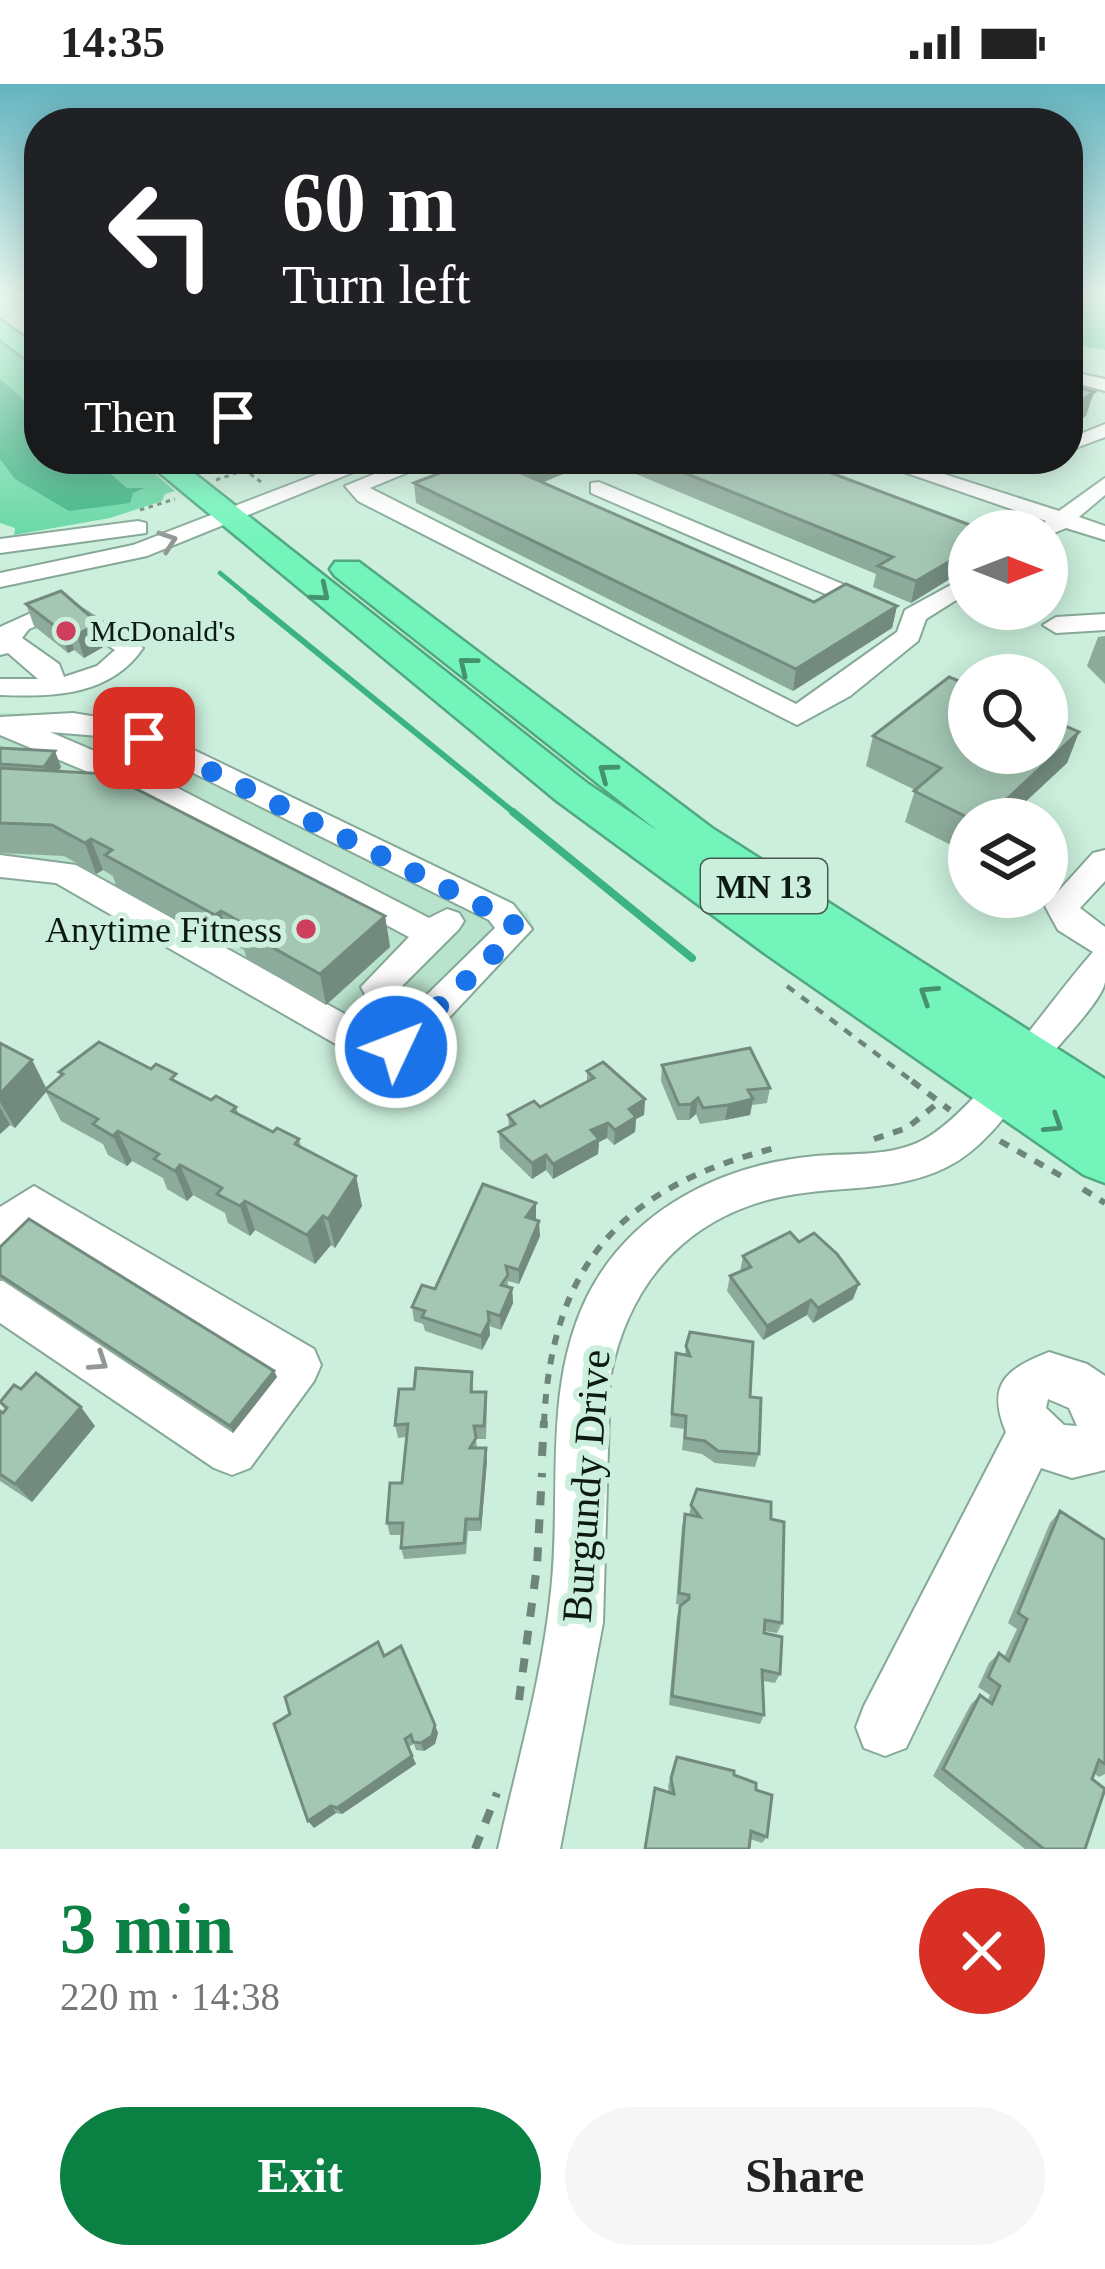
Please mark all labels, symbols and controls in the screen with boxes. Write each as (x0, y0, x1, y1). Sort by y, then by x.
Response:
text: 14:35 (60, 17, 165, 67)
icon: left (84, 156, 240, 312)
text: 60 m (282, 156, 457, 249)
text: Turn left (282, 255, 471, 315)
icon: arrive (200, 384, 266, 450)
text: Then (84, 392, 176, 442)
north arrow (948, 510, 1068, 630)
map controls (948, 510, 1068, 918)
one-way arrow (156, 531, 177, 555)
one-way arrow (307, 579, 329, 601)
place label: McDonald's (90, 614, 235, 647)
marker: McDonald's (53, 618, 79, 644)
button: search (948, 654, 1068, 774)
one-way arrow (459, 658, 481, 679)
pin (93, 687, 195, 789)
icon: arrive (111, 705, 177, 771)
one-way arrow (599, 765, 620, 787)
button: layers (948, 798, 1068, 918)
road number: MN 13 (701, 859, 827, 913)
place label: Anytime Fitness (45, 910, 282, 950)
marker: Anytime Fitness (293, 916, 319, 942)
position arrow (333, 984, 459, 1110)
one-way arrow (919, 987, 941, 1009)
one-way arrow (1040, 1110, 1062, 1132)
one-way arrow (85, 1347, 107, 1369)
street label: Burgundy Drive (554, 1348, 618, 1624)
button: close (919, 1888, 1045, 2014)
text: 3 min (60, 1889, 234, 1969)
text: 220 m · 14:38 (60, 1975, 280, 2018)
button: Exit (60, 2107, 541, 2245)
button: Share (565, 2107, 1045, 2245)

